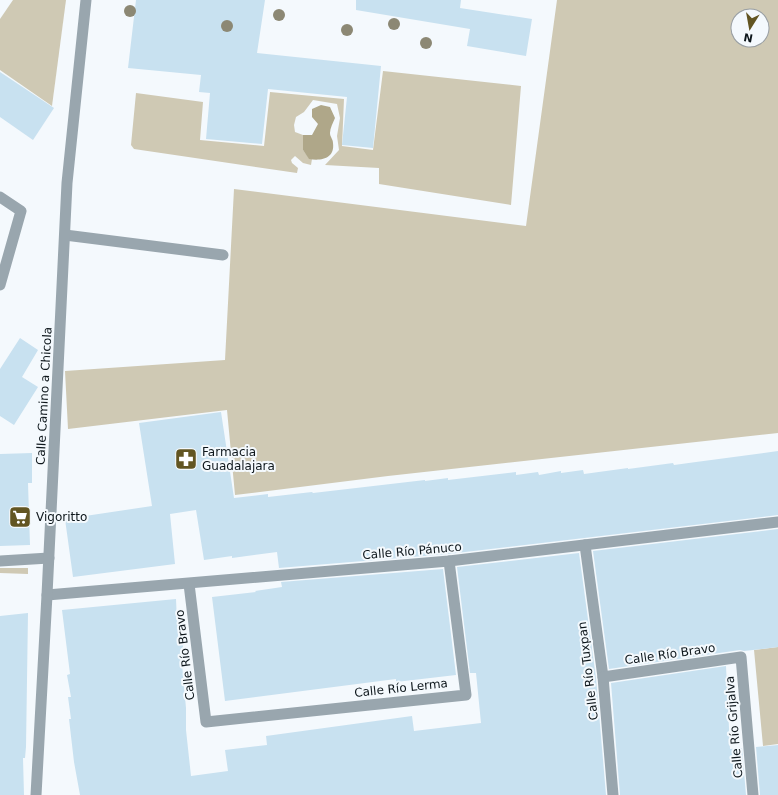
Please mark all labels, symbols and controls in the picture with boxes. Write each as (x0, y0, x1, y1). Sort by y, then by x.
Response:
north arrow (730, 8, 770, 48)
text: N (742, 30, 754, 45)
street label: Calle Camino a Chicola (33, 327, 55, 465)
place label: Farmacia Guadalajara (202, 445, 275, 473)
pharmacy icon: Farmacia Guadalajara (173, 446, 199, 472)
supermarket icon: Vigoritto (7, 504, 33, 530)
place label: Vigoritto (36, 510, 87, 524)
street label: Calle Río Pánuco (362, 540, 462, 562)
street label: Calle Río Bravo (172, 609, 198, 701)
street label: Calle Río Tuxpan (575, 621, 601, 721)
street label: Calle Río Bravo (624, 641, 716, 667)
street label: Calle Río Grijalva (723, 675, 745, 779)
street label: Calle Río Lerma (353, 676, 449, 700)

